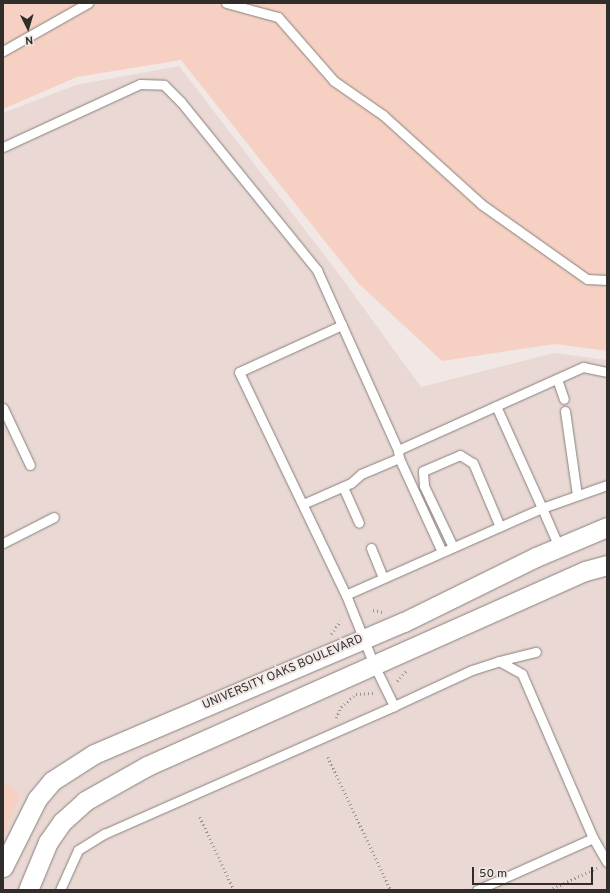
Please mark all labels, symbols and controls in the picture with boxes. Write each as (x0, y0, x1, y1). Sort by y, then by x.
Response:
north arrow (8, 8, 48, 48)
text: N (24, 33, 34, 47)
street label: UNIVERSITY OAKS BOULEVARD (200, 632, 366, 714)
scale bar (474, 859, 595, 885)
text: 50 m (479, 866, 507, 882)

